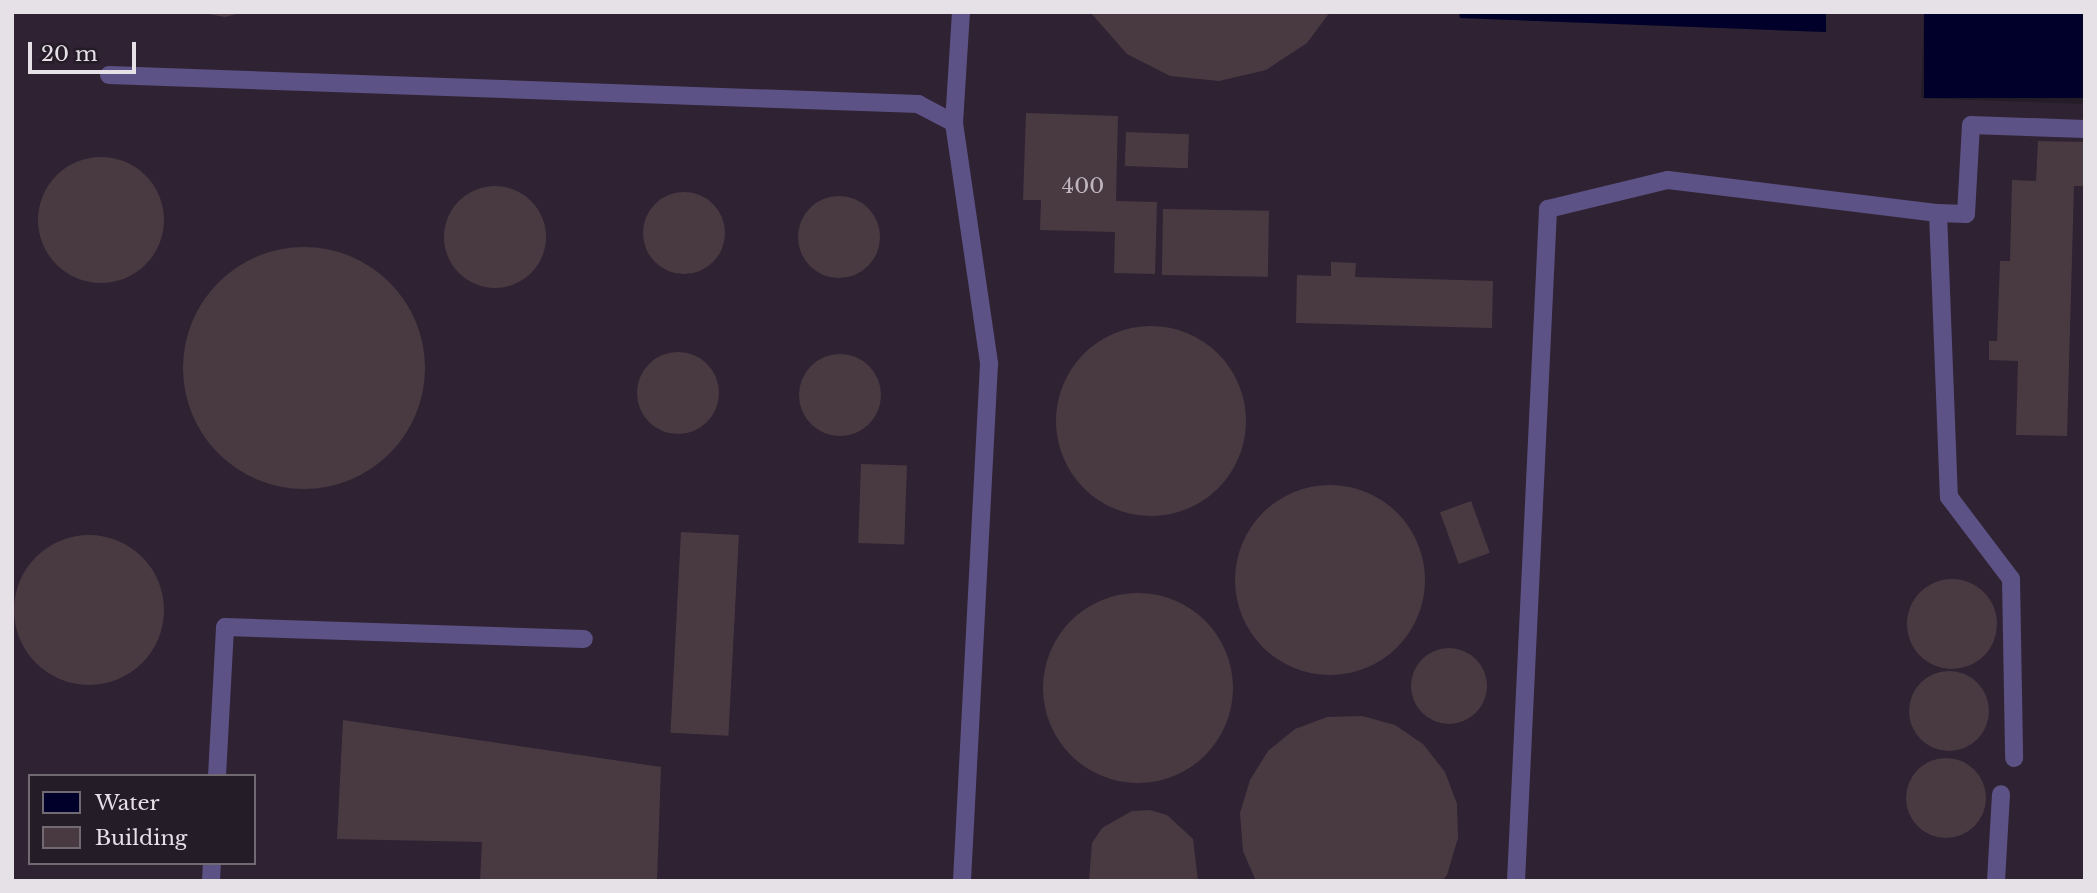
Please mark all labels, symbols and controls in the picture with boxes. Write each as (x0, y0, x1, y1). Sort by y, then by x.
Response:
scale bar (32, 28, 140, 72)
text: 20 m (41, 41, 98, 67)
house number: 400 (1062, 173, 1104, 199)
legend (28, 774, 256, 865)
text: Water (95, 790, 159, 816)
text: Building (95, 825, 187, 851)

